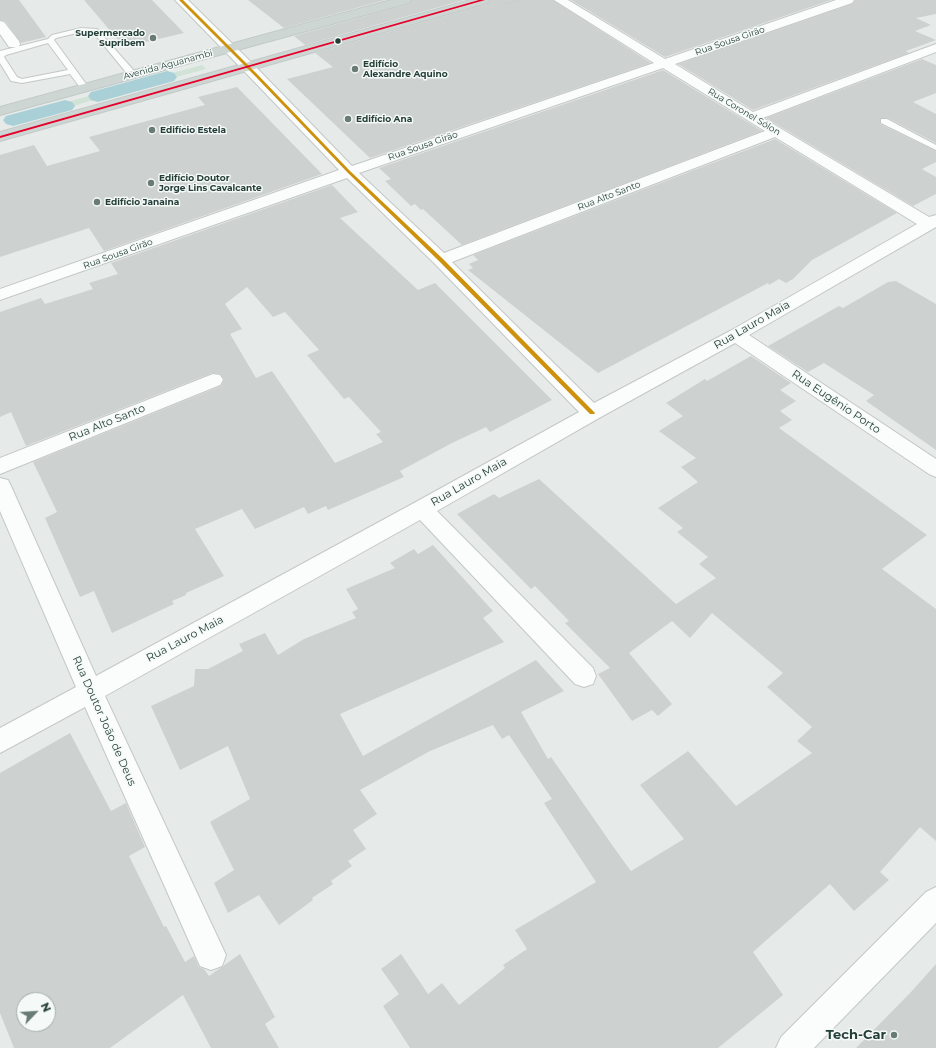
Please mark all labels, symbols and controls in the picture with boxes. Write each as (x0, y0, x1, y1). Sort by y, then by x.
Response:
street label: Rua Sousa Girão (694, 24, 766, 58)
place label: Supermercado Supribem (75, 28, 145, 49)
marker: Supermercado Supribem (148, 33, 158, 43)
unlabelled marker (333, 36, 343, 46)
street label: Avenida Aguanambi (122, 48, 214, 82)
place label: Edifício Alexandre Aquino (363, 59, 448, 80)
marker: Edifício Alexandre Aquino (350, 64, 360, 74)
street label: Rua Coronel Sólon (706, 86, 782, 138)
marker: Edifício Ana (343, 114, 353, 124)
place label: Edifício Ana (356, 114, 412, 124)
marker: Edifício Estela (147, 125, 157, 135)
place label: Edifício Estela (160, 125, 226, 135)
street label: Rua Sousa Girão (387, 129, 459, 163)
place label: Edifício Doutor Jorge Lins Cavalcante (159, 173, 262, 194)
marker: Edifício Doutor Jorge Lins Cavalcante (146, 178, 156, 188)
street label: Rua Alto Santo (576, 179, 642, 213)
marker: Edifício Janaina (92, 197, 102, 207)
place label: Edifício Janaina (105, 197, 179, 207)
street label: Rua Sousa Girão (82, 236, 154, 272)
street label: Rua Lauro Maia (712, 298, 792, 352)
street label: Rua Eugênio Porto (789, 367, 883, 437)
street label: Rua Alto Santo (67, 402, 147, 444)
street label: Rua Lauro Maia (429, 455, 509, 509)
street label: Rua Lauro Maia (144, 613, 226, 665)
street label: Rua Doutor João de Deus (69, 654, 139, 788)
north arrow (16, 992, 56, 1032)
text: N (38, 1000, 54, 1014)
place label: Tech-Car (826, 1027, 886, 1043)
marker: Tech-Car (889, 1030, 899, 1040)

